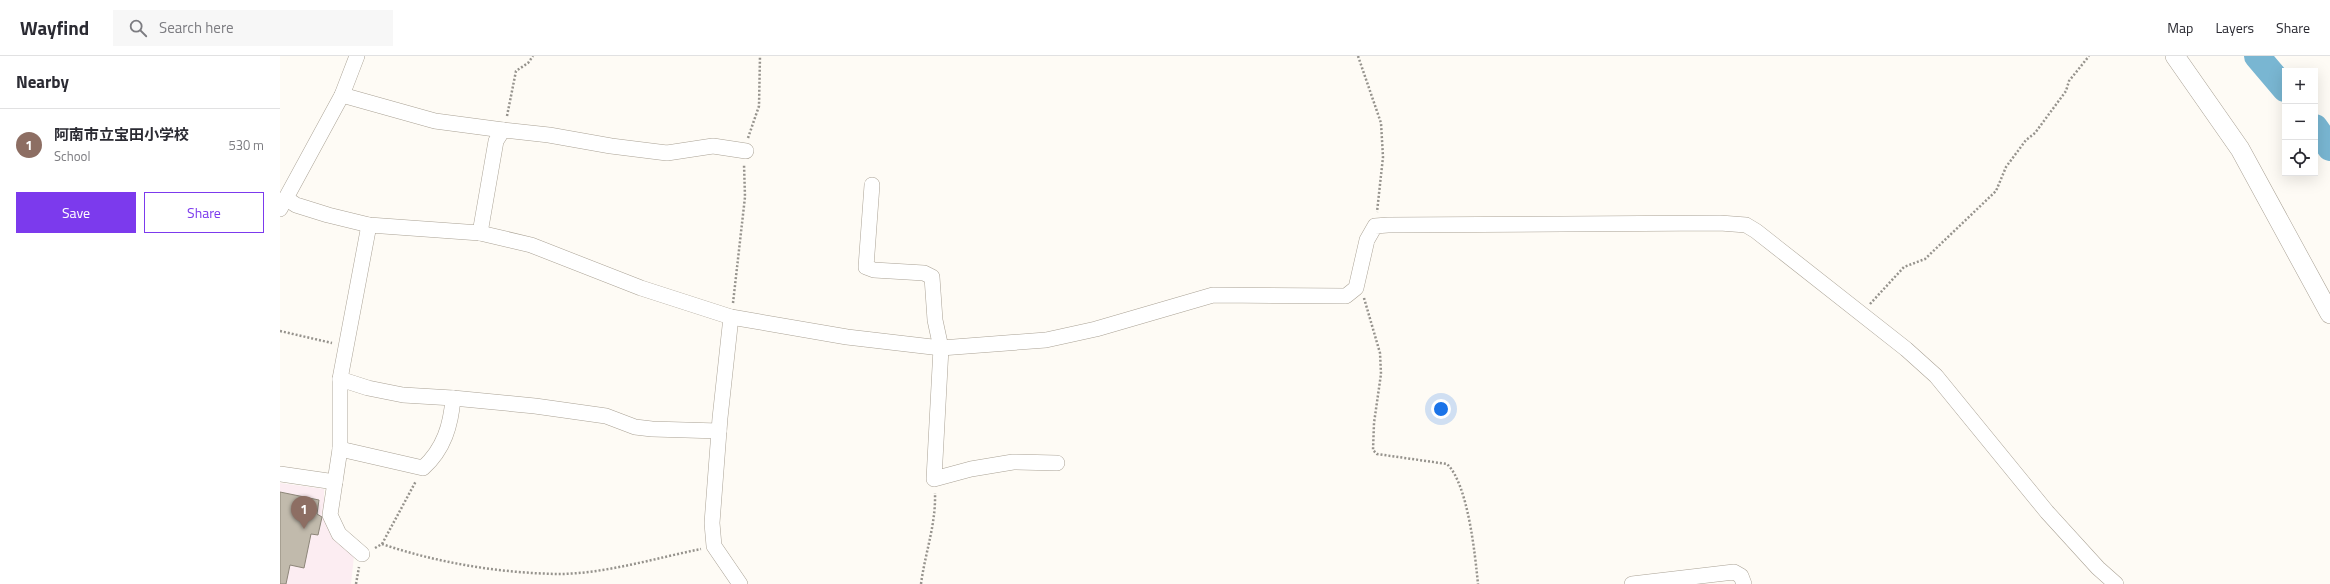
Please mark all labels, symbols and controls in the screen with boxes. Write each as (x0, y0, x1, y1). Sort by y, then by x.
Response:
search box (113, 10, 393, 46)
text: Wayfind (20, 13, 89, 42)
text: Search here (159, 16, 234, 39)
icon: search (127, 17, 149, 39)
text: Map (2167, 17, 2193, 38)
text: Layers (2215, 17, 2254, 38)
text: Share (2276, 17, 2310, 38)
map controls (2282, 68, 2318, 176)
button: + (2282, 68, 2318, 104)
text: Nearby (16, 69, 69, 95)
button: − (2282, 104, 2318, 140)
text: 阿南市立宝田小学校 (54, 123, 189, 146)
text: 1 (25, 135, 33, 155)
text: 530 m (228, 135, 264, 155)
button: locate (2282, 140, 2318, 176)
text: School (54, 146, 90, 166)
button: Save (16, 192, 136, 233)
button: Share (144, 192, 264, 233)
your location (1431, 399, 1451, 419)
pin: 1 (291, 496, 317, 529)

